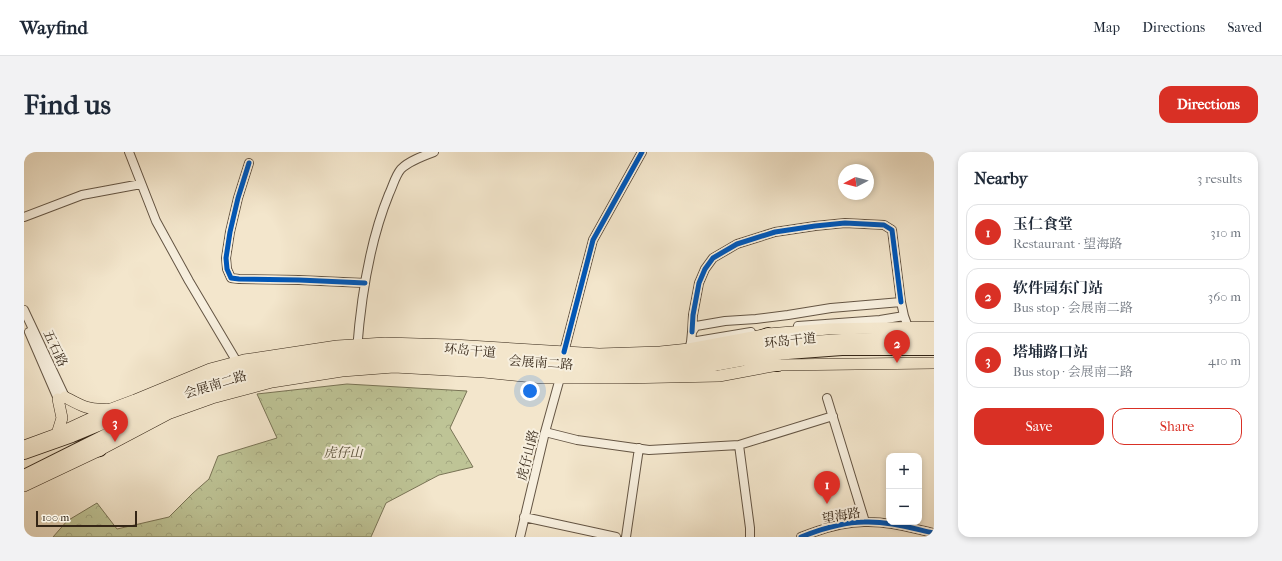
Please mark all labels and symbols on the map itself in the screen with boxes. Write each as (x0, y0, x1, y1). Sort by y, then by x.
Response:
north arrow (838, 164, 874, 200)
street label: 五石路 (41, 327, 71, 369)
street label: 环岛干道 (763, 330, 817, 351)
pin: 2 (884, 330, 910, 363)
street label: 环岛干道 (443, 341, 497, 360)
street label: 会展南二路 (508, 353, 574, 372)
street label: 会展南二路 (182, 368, 248, 401)
your location (520, 381, 540, 401)
pin: 3 (102, 409, 128, 442)
street label: 虎仔山路 (514, 428, 541, 482)
park label: 虎仔山 (323, 445, 363, 460)
pin: 1 (814, 471, 840, 504)
street label: 望海路 (821, 505, 862, 526)
scale bar (36, 509, 137, 528)

